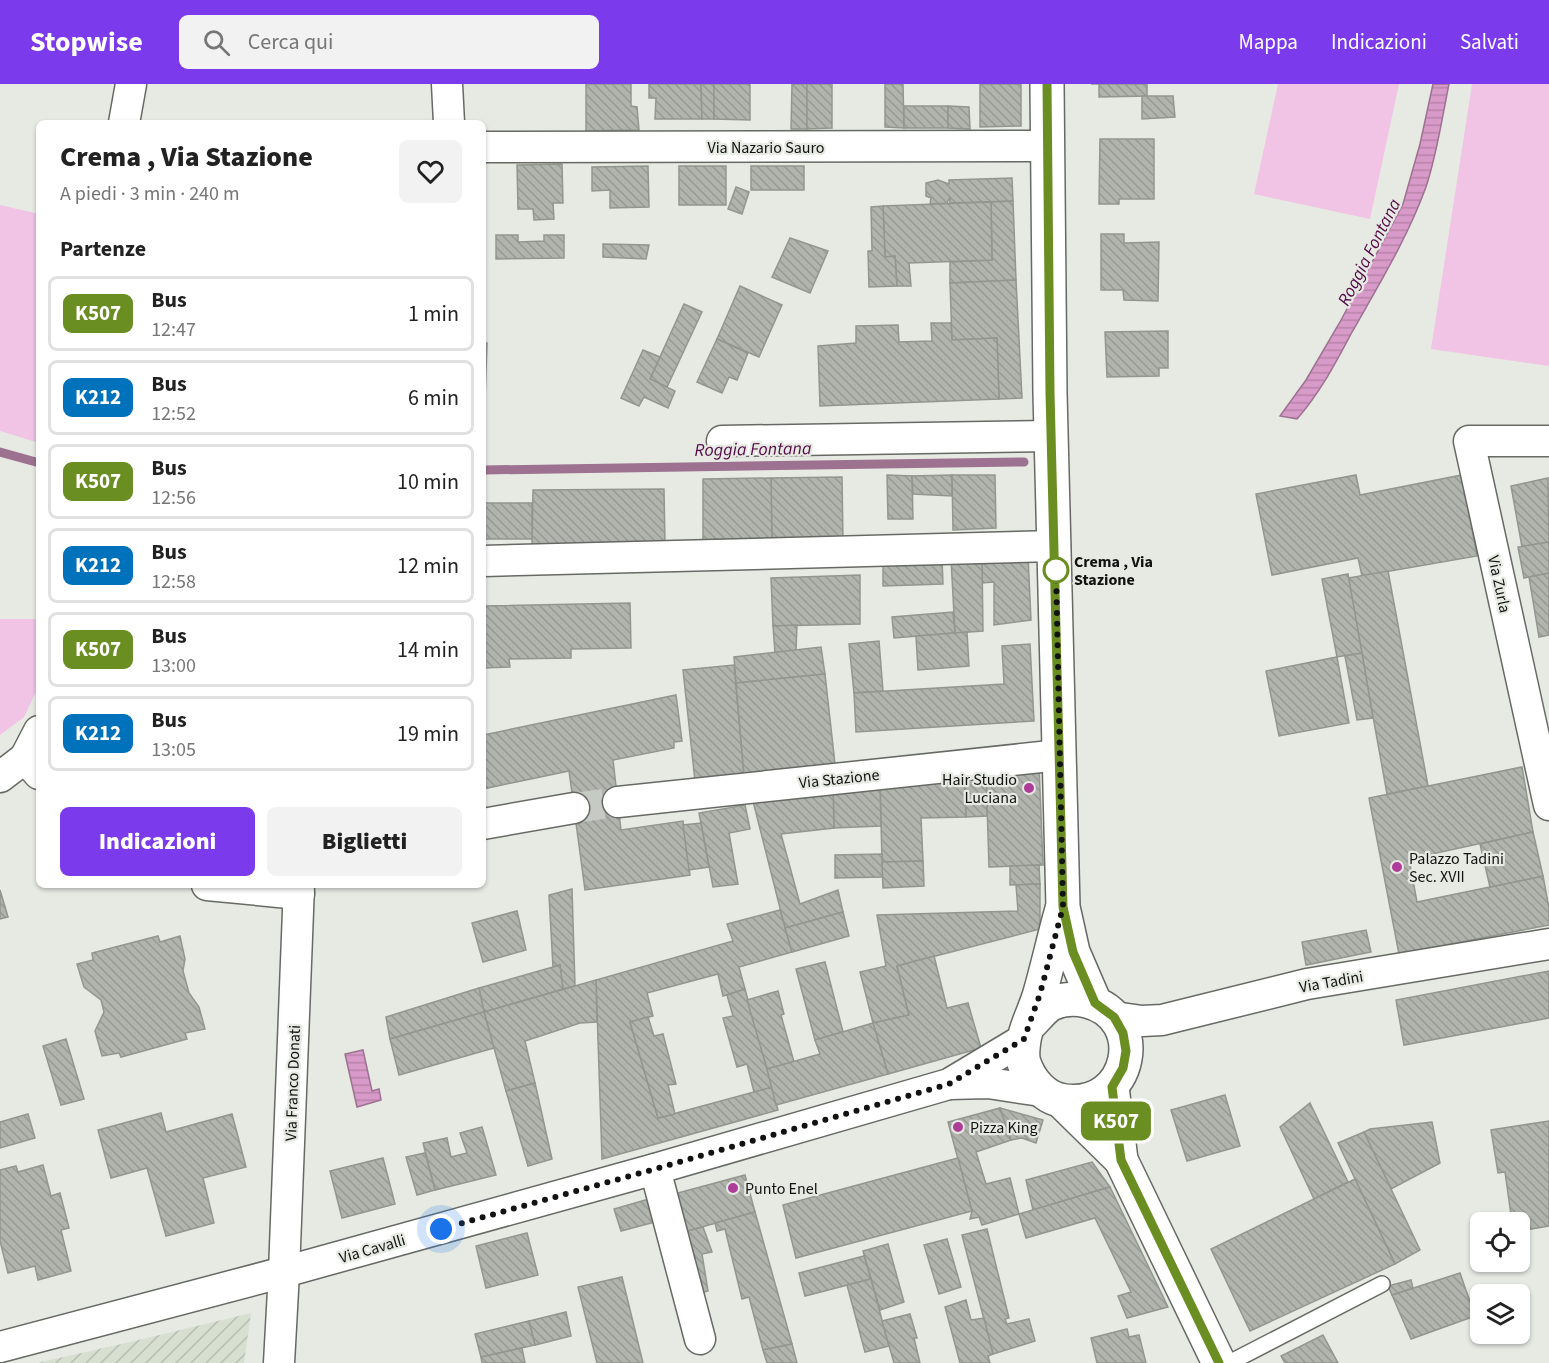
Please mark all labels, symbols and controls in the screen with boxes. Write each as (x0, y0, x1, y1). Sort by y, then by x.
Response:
search box (179, 15, 599, 69)
text: Stopwise (30, 22, 143, 62)
icon: search (200, 26, 233, 59)
text: Cerca qui (248, 26, 334, 58)
text: Mappa (1239, 27, 1298, 57)
text: Indicazioni (1331, 27, 1427, 57)
text: Salvati (1460, 27, 1519, 57)
text: Crema , Via Stazione (60, 137, 313, 177)
street label: Via Nazario Sauro (707, 137, 825, 159)
button: heart (399, 140, 462, 203)
text: A piedi · 3 min · 240 m (60, 180, 240, 208)
water label: Roggia Fontana (1332, 194, 1407, 310)
text: Partenze (60, 233, 146, 265)
text: Bus (151, 284, 187, 316)
text: K507 (75, 298, 121, 328)
text: 1 min (408, 298, 459, 330)
text: 12:47 (151, 316, 196, 344)
text: Bus (151, 368, 187, 400)
text: K212 (75, 382, 121, 412)
text: 6 min (408, 382, 459, 414)
text: 12:52 (151, 400, 196, 428)
water label: Roggia Fontana (694, 436, 812, 463)
text: Bus (151, 452, 187, 484)
text: K507 (75, 466, 121, 496)
text: 10 min (397, 466, 459, 498)
text: 12:56 (151, 484, 196, 512)
text: Bus (151, 536, 187, 568)
text: K212 (75, 550, 121, 580)
text: 12 min (397, 550, 459, 582)
place label: Crema , Via Stazione (1074, 551, 1153, 591)
street label: Via Zurla (1482, 554, 1516, 615)
marker: Crema , Via Stazione (1043, 557, 1069, 583)
text: 12:58 (151, 568, 196, 596)
text: Bus (151, 620, 187, 652)
text: K507 (75, 634, 121, 664)
text: 14 min (397, 634, 459, 666)
text: 13:00 (151, 652, 196, 680)
text: Bus (151, 704, 187, 736)
text: K212 (75, 718, 121, 748)
text: 19 min (397, 718, 459, 750)
text: 13:05 (151, 736, 196, 764)
street label: Via Stazione (798, 764, 881, 794)
place label: Hair Studio Luciana (942, 769, 1017, 809)
marker: Hair Studio Luciana (1022, 781, 1036, 795)
button: Indicazioni (60, 807, 255, 876)
button: Biglietti (267, 807, 462, 876)
place label: Palazzo Tadini Sec. XVII (1409, 848, 1504, 888)
marker: Palazzo Tadini Sec. XVII (1390, 860, 1404, 874)
street label: Via Tadini (1298, 966, 1365, 998)
street label: Via Franco Donati (280, 1025, 306, 1142)
line badge: K507 (1074, 1102, 1158, 1140)
text: K507 (1093, 1106, 1139, 1136)
place label: Pizza King (970, 1117, 1038, 1139)
marker: Pizza King (951, 1120, 965, 1134)
place label: Punto Enel (745, 1178, 818, 1200)
marker: Punto Enel (726, 1181, 740, 1195)
map controls (1470, 1212, 1530, 1344)
button: locate (1470, 1212, 1530, 1272)
your location (426, 1214, 456, 1244)
street label: Via Cavalli (337, 1229, 408, 1269)
button: layers (1470, 1284, 1530, 1344)

